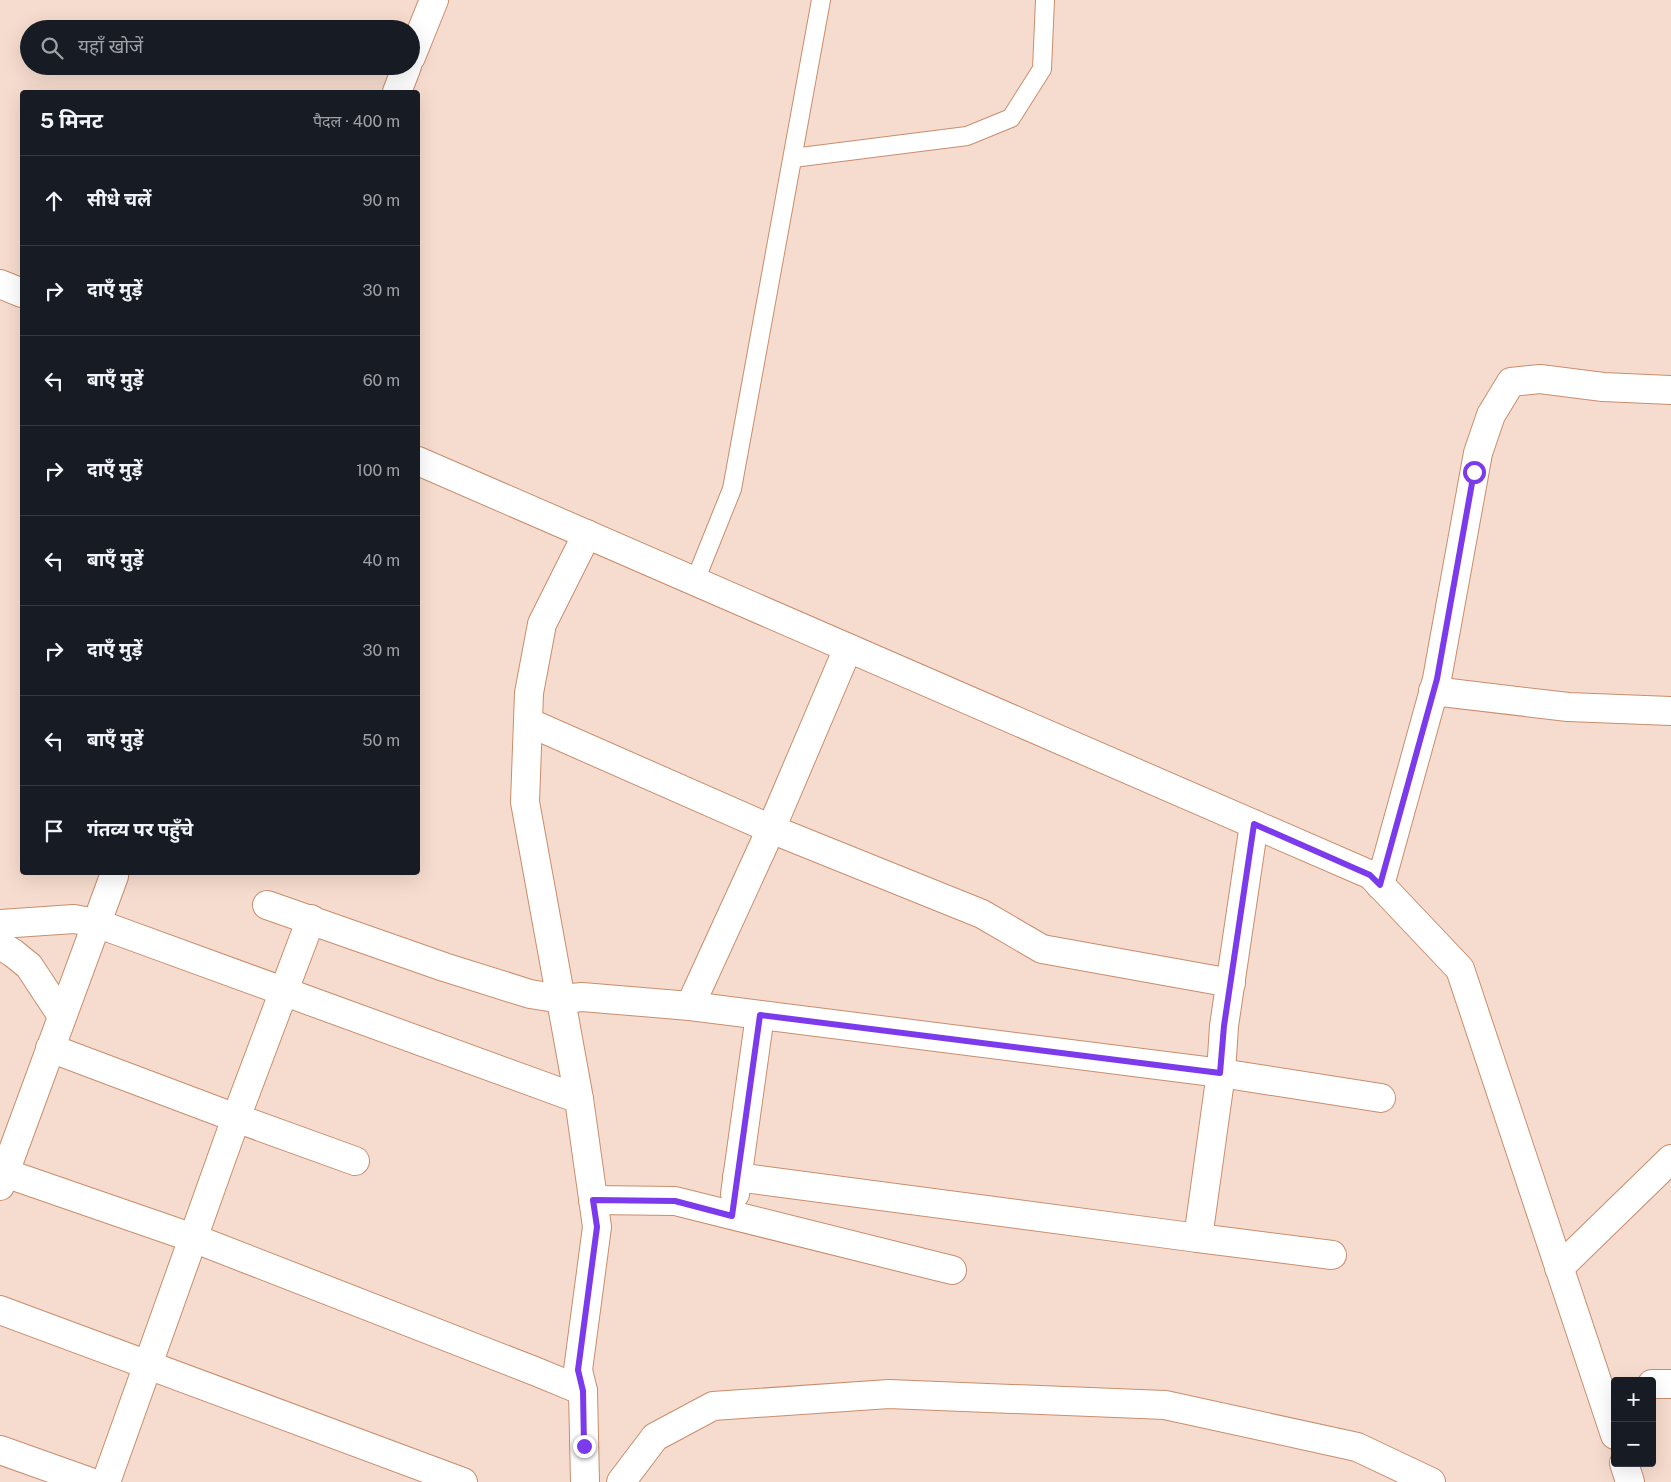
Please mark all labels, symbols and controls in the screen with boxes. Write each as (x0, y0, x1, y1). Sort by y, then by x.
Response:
search box (20, 20, 420, 75)
icon: search (38, 34, 66, 62)
text: यहाँ खोजें (78, 35, 143, 57)
text: 5 मिनट (40, 108, 103, 133)
text: पैदल · 400 m (313, 112, 400, 131)
icon: ahead (40, 187, 68, 215)
text: सीधे चलें (87, 188, 151, 210)
text: 90 m (363, 191, 400, 210)
icon: right (40, 277, 68, 305)
text: दाएँ मुड़ें (87, 278, 142, 300)
text: 30 m (363, 281, 400, 300)
icon: left (40, 367, 68, 395)
text: बाएँ मुड़ें (87, 368, 143, 390)
text: 60 m (363, 371, 400, 390)
icon: right (40, 457, 68, 485)
text: दाएँ मुड़ें (87, 458, 142, 480)
text: 100 m (356, 461, 400, 480)
route start (1463, 461, 1486, 484)
icon: left (40, 547, 68, 575)
text: बाएँ मुड़ें (87, 548, 143, 570)
text: 40 m (362, 551, 400, 570)
icon: right (40, 637, 68, 665)
text: दाएँ मुड़ें (87, 638, 142, 660)
text: 30 m (363, 641, 400, 660)
icon: left (40, 727, 68, 755)
text: बाएँ मुड़ें (87, 728, 143, 750)
text: 50 m (362, 731, 400, 750)
icon: arrive (40, 817, 68, 845)
text: गंतव्य पर पहुँचे (87, 818, 193, 840)
map controls (1611, 1377, 1656, 1467)
button: + (1611, 1377, 1656, 1422)
button: − (1611, 1422, 1656, 1467)
route end (573, 1435, 596, 1458)

